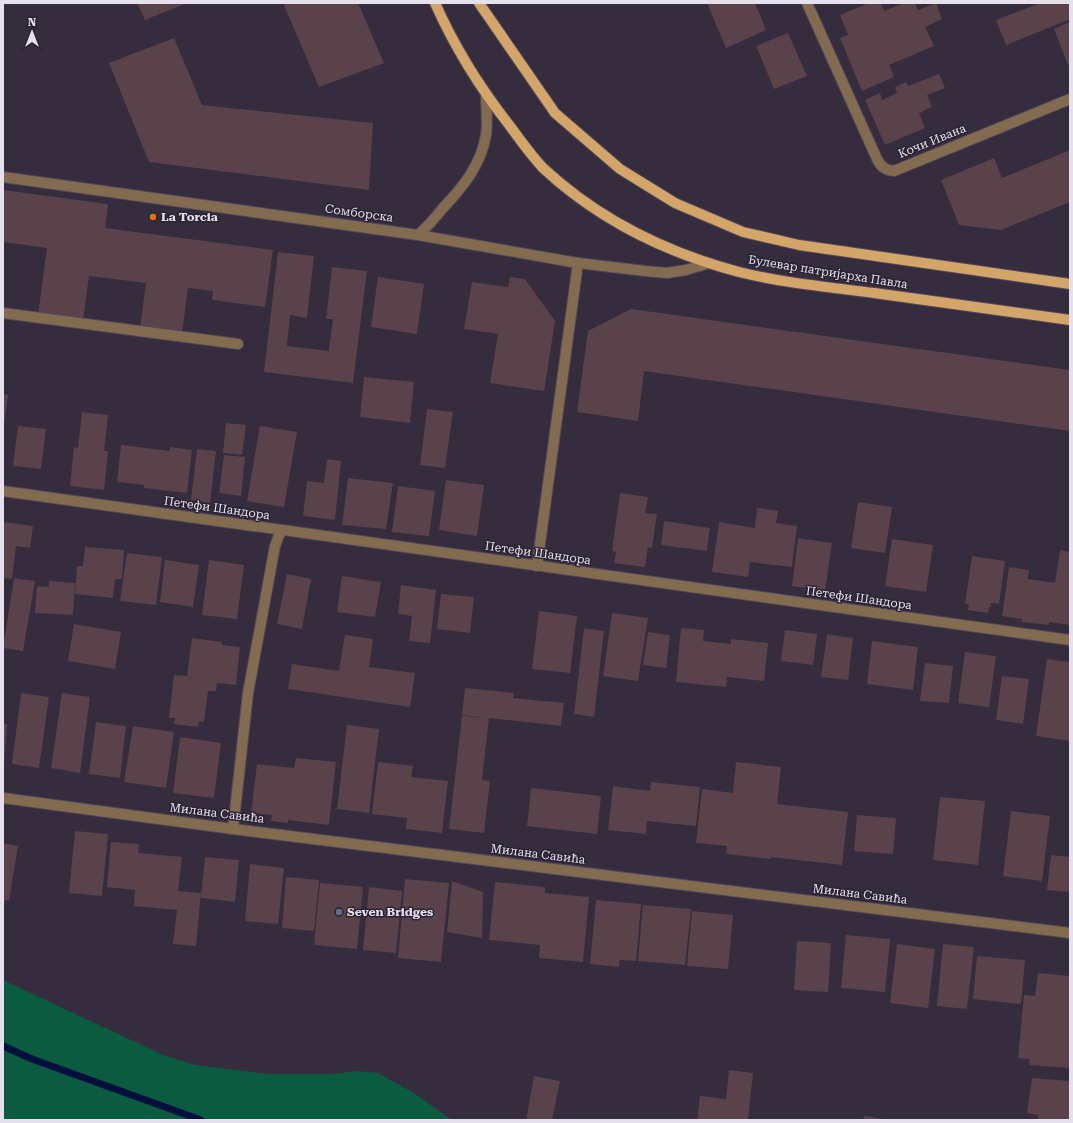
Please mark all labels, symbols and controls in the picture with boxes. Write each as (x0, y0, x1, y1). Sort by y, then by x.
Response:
north arrow (12, 12, 52, 52)
text: N (28, 16, 37, 29)
street label: Кочи Ивана (896, 121, 968, 161)
street label: Сомборска (324, 201, 394, 225)
place label: La Torcia (161, 210, 218, 224)
marker: La Torcia (148, 212, 158, 222)
street label: Булевар патријарха Павла (747, 252, 909, 292)
street label: Петефи Шандора (163, 494, 271, 522)
street label: Петефи Шандора (484, 539, 592, 567)
street label: Петефи Шандора (805, 584, 913, 612)
street label: Милана Савића (169, 800, 266, 826)
street label: Милана Савића (490, 841, 587, 867)
street label: Милана Савића (812, 881, 909, 907)
place label: Seven Bridges (347, 905, 433, 919)
marker: Seven Bridges (334, 907, 344, 917)

